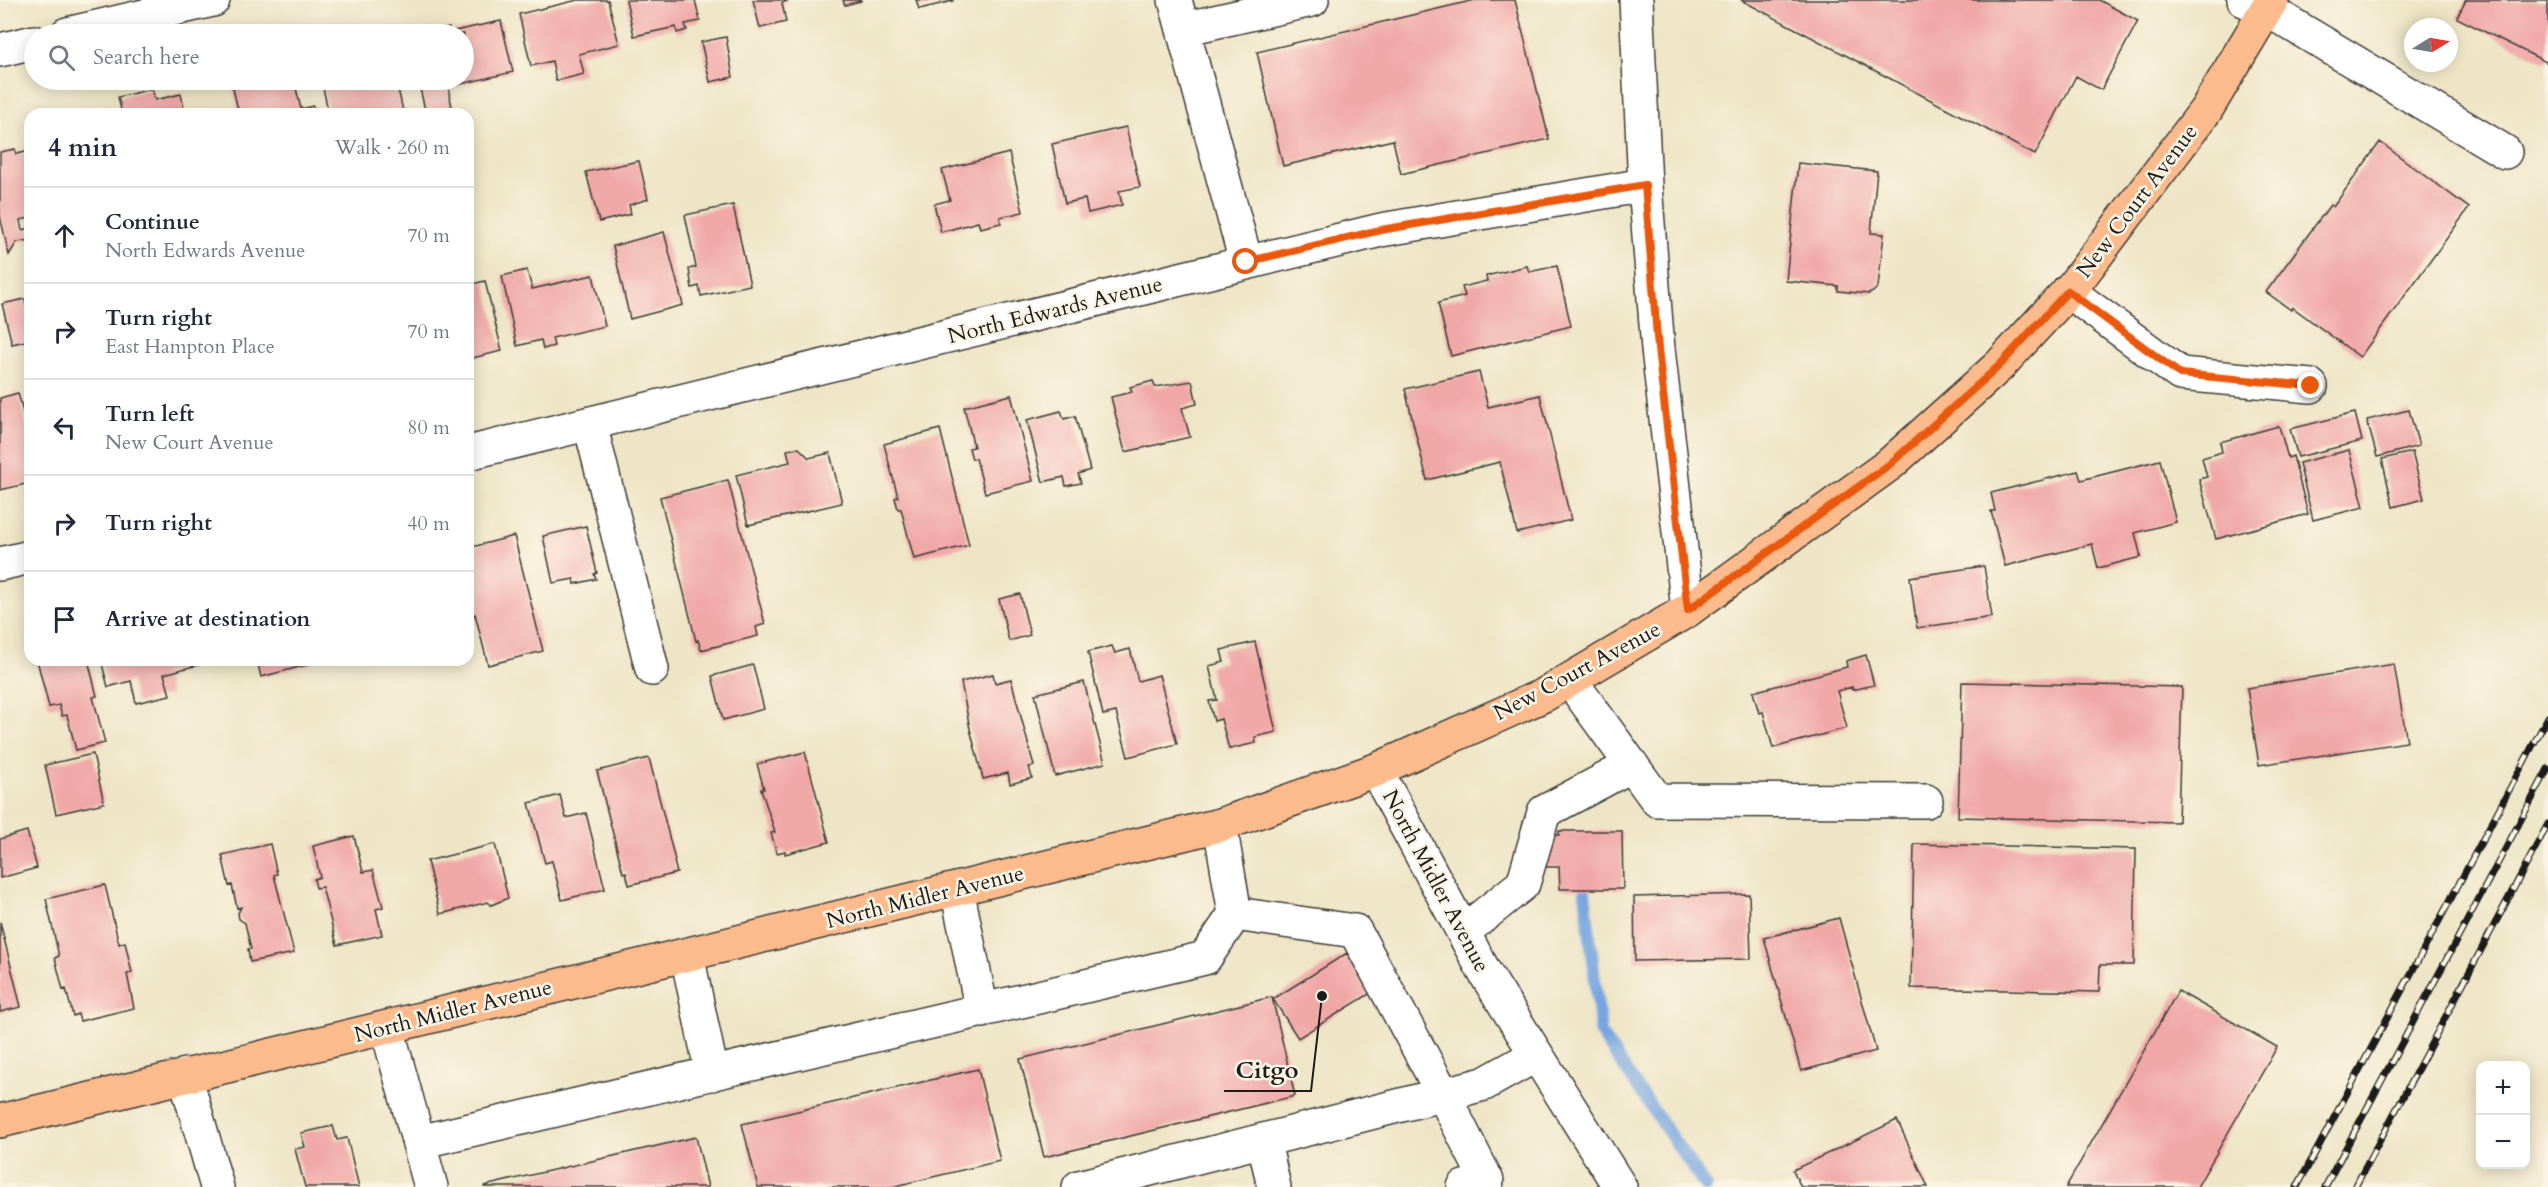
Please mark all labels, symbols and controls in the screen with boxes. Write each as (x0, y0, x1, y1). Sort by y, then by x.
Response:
north arrow (2404, 18, 2458, 72)
search box (24, 24, 474, 90)
icon: search (45, 41, 78, 74)
text: Search here (93, 42, 200, 72)
street label: New Court Avenue (2069, 118, 2205, 284)
text: 4 min (48, 130, 117, 165)
text: Walk · 260 m (335, 134, 450, 161)
text: Continue (105, 207, 200, 237)
icon: ahead (48, 219, 81, 252)
text: 70 m (407, 222, 450, 249)
text: North Edwards Avenue (105, 237, 305, 264)
route start (1232, 248, 1258, 274)
street label: North Edwards Avenue (944, 269, 1166, 351)
text: Turn right (105, 303, 212, 333)
icon: right (48, 315, 81, 348)
text: 70 m (407, 318, 450, 345)
text: East Hampton Place (105, 333, 275, 360)
route end (2297, 372, 2323, 398)
text: Turn left (105, 399, 194, 429)
icon: left (48, 411, 81, 444)
text: 80 m (407, 414, 450, 441)
text: New Court Avenue (105, 429, 273, 456)
icon: right (48, 507, 81, 540)
text: Turn right (105, 508, 212, 538)
text: 40 m (407, 510, 450, 537)
icon: arrive (48, 603, 81, 636)
text: Arrive at destination (105, 604, 310, 634)
street label: New Court Avenue (1488, 614, 1666, 728)
street label: North Midler Avenue (1375, 784, 1497, 978)
street label: North Midler Avenue (823, 858, 1027, 936)
street label: North Midler Avenue (351, 972, 555, 1050)
callout: Citgo (1224, 1049, 1311, 1091)
text: Citgo (1235, 1054, 1299, 1087)
map controls (2476, 1061, 2530, 1169)
button: + (2476, 1061, 2530, 1115)
button: − (2476, 1115, 2530, 1169)

